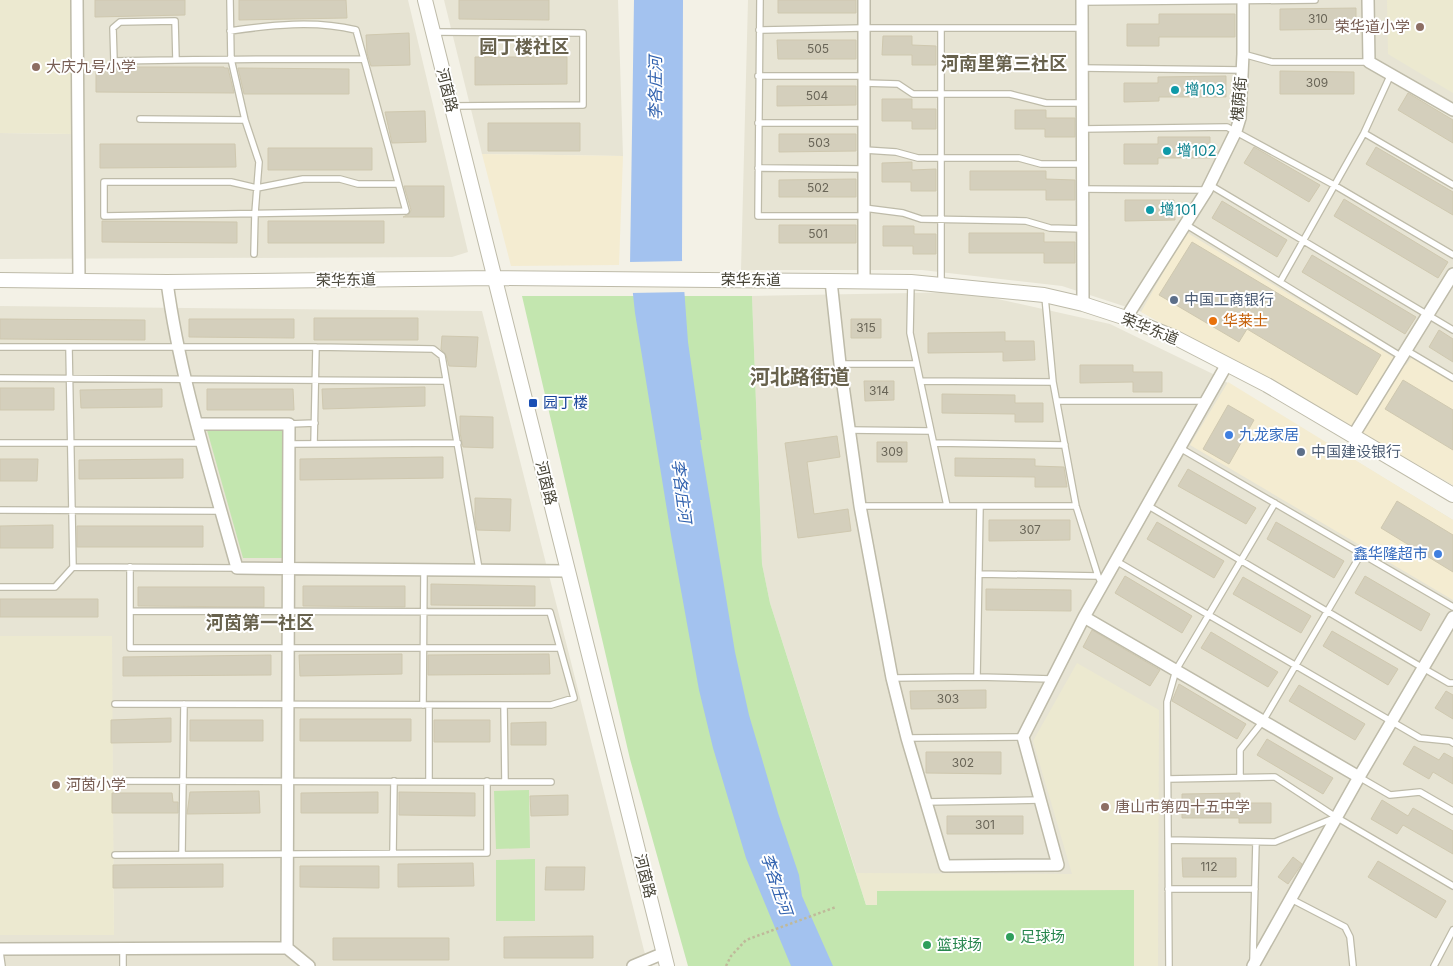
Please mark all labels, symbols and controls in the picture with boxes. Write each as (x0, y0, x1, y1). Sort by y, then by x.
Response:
house number: 310 (1308, 11, 1328, 26)
place label: 荣华道小学 (1335, 17, 1410, 36)
marker: 荣华道小学 (1414, 21, 1426, 33)
district label: 园丁楼社区 (479, 36, 569, 57)
house number: 505 (807, 41, 829, 56)
water label: 李各庄河 (645, 53, 665, 120)
district label: 河南里第三社区 (941, 53, 1067, 74)
place label: 大庆九号小学 (46, 57, 136, 76)
marker: 大庆九号小学 (30, 61, 42, 73)
street label: 河茵路 (433, 66, 462, 114)
house number: 309 (1306, 75, 1328, 90)
street label: 槐荫街 (1227, 76, 1250, 122)
place label: 增103 (1185, 80, 1225, 99)
marker: 增103 (1169, 84, 1181, 96)
house number: 504 (806, 88, 829, 103)
house number: 503 (808, 135, 830, 150)
place label: 增102 (1177, 141, 1217, 160)
marker: 增102 (1161, 145, 1173, 157)
house number: 502 (807, 180, 829, 195)
place label: 增101 (1160, 200, 1197, 219)
marker: 增101 (1144, 204, 1156, 216)
house number: 501 (808, 226, 828, 241)
street label: 荣华东道 (316, 269, 376, 290)
street label: 荣华东道 (721, 270, 781, 289)
place label: 中国工商银行 (1184, 290, 1274, 309)
marker: 中国工商银行 (1168, 294, 1180, 306)
street label: 荣华东道 (1119, 308, 1182, 349)
place label: 华莱士 (1223, 311, 1268, 330)
marker: 华莱士 (1207, 315, 1219, 327)
house number: 315 (856, 320, 876, 335)
district label: 河北路街道 (750, 365, 850, 389)
house number: 314 (869, 383, 889, 398)
place label: 园丁楼 (543, 393, 588, 412)
marker: 园丁楼 (527, 397, 539, 409)
place label: 九龙家居 (1239, 425, 1299, 444)
marker: 九龙家居 (1223, 429, 1235, 441)
place label: 中国建设银行 (1311, 442, 1401, 461)
house number: 309 (881, 444, 903, 459)
marker: 中国建设银行 (1295, 446, 1307, 458)
water label: 李各庄河 (668, 458, 696, 527)
street label: 河茵路 (532, 459, 561, 507)
house number: 307 (1019, 522, 1041, 537)
place label: 鑫华隆超市 (1353, 544, 1428, 563)
marker: 鑫华隆超市 (1432, 548, 1444, 560)
district label: 河茵第一社区 (206, 612, 314, 633)
house number: 303 (937, 691, 959, 706)
house number: 302 (952, 755, 974, 770)
place label: 河茵小学 (66, 775, 126, 794)
marker: 河茵小学 (50, 779, 62, 791)
place label: 唐山市第四十五中学 (1115, 797, 1250, 816)
marker: 唐山市第四十五中学 (1099, 801, 1111, 813)
house number: 301 (975, 817, 995, 832)
water label: 李各庄河 (757, 850, 798, 920)
street label: 河茵路 (631, 852, 660, 900)
house number: 112 (1200, 859, 1218, 874)
place label: 足球场 (1020, 927, 1065, 946)
marker: 足球场 (1004, 931, 1016, 943)
place label: 篮球场 (937, 935, 982, 954)
marker: 篮球场 (921, 939, 933, 951)

